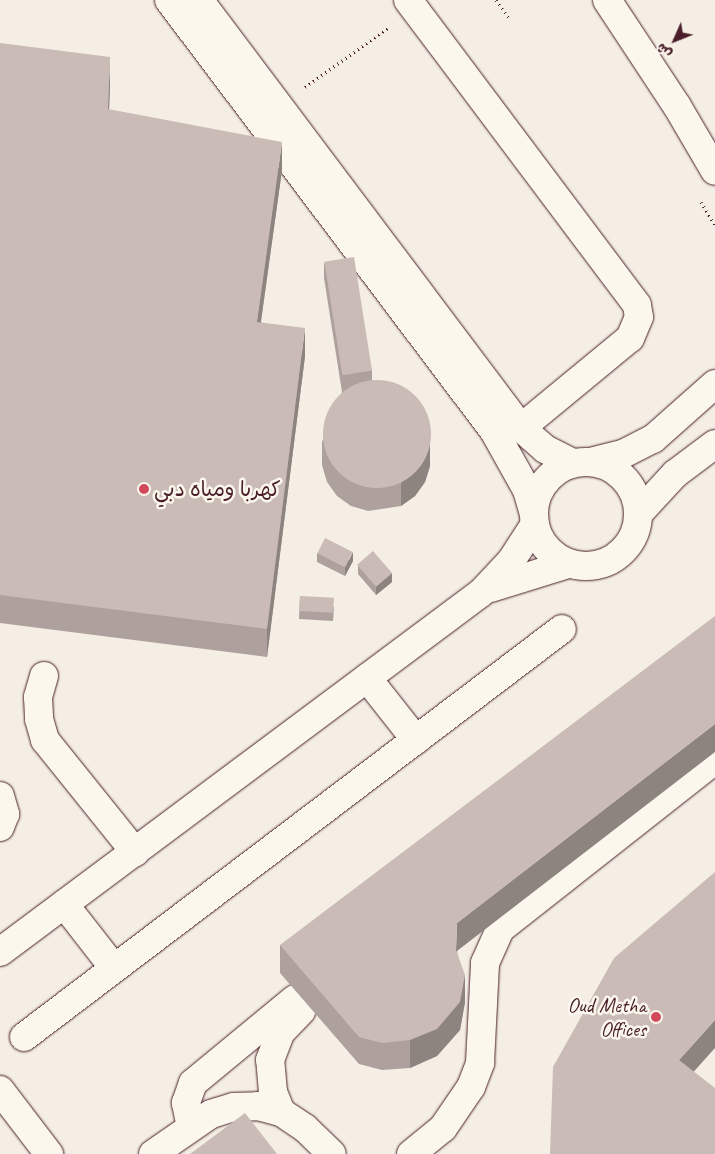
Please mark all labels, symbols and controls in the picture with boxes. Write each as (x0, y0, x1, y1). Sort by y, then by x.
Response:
north arrow (650, 15, 700, 65)
text: ش (652, 39, 675, 62)
place label: كهربا ومياه دبي (154, 476, 281, 502)
marker: كهربا ومياه دبي (138, 483, 150, 495)
place label: Oud Metha Offices (568, 992, 646, 1042)
marker: Oud Metha Offices (650, 1011, 662, 1023)

